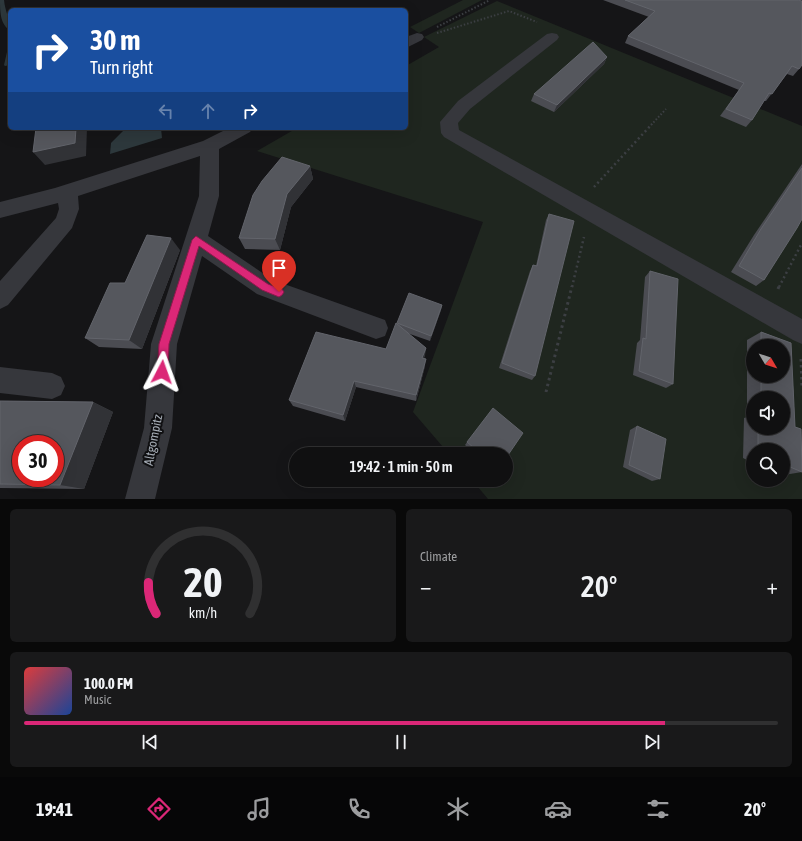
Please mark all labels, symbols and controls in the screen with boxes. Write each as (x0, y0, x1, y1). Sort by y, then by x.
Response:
icon: right (24, 24, 76, 76)
text: 30 m (90, 24, 140, 56)
text: Turn right (90, 57, 153, 78)
icon: left (155, 100, 177, 122)
icon: ahead (197, 100, 219, 122)
icon: right (239, 100, 261, 122)
pin (262, 251, 296, 292)
icon: arrive (268, 257, 290, 279)
north arrow (746, 339, 790, 383)
map controls (746, 339, 790, 487)
position arrow (141, 351, 183, 393)
button: sound (746, 391, 790, 435)
street label: Altgompitz (141, 413, 165, 467)
speed limit sign: 30 (12, 435, 64, 487)
button: search (746, 443, 790, 487)
text: 19:42 · 1 min · 50 m (349, 458, 453, 475)
text: Climate (420, 549, 457, 564)
text: 20 (183, 557, 223, 605)
text: 20° (581, 569, 617, 603)
text: − (420, 573, 431, 599)
text: + (767, 573, 778, 599)
text: km/h (189, 604, 217, 620)
text: 100.0 FM (84, 675, 133, 692)
text: Music (84, 692, 111, 707)
icon: previous (139, 731, 161, 753)
icon: pause (390, 731, 412, 753)
icon: next (641, 731, 663, 753)
icon: directions (145, 795, 173, 823)
icon: music (245, 795, 273, 823)
icon: phone (345, 795, 373, 823)
icon: climate (444, 795, 472, 823)
icon: car (544, 795, 572, 823)
icon: filters (644, 795, 672, 823)
text: 19:41 (36, 799, 73, 820)
text: 20° (744, 799, 766, 820)

